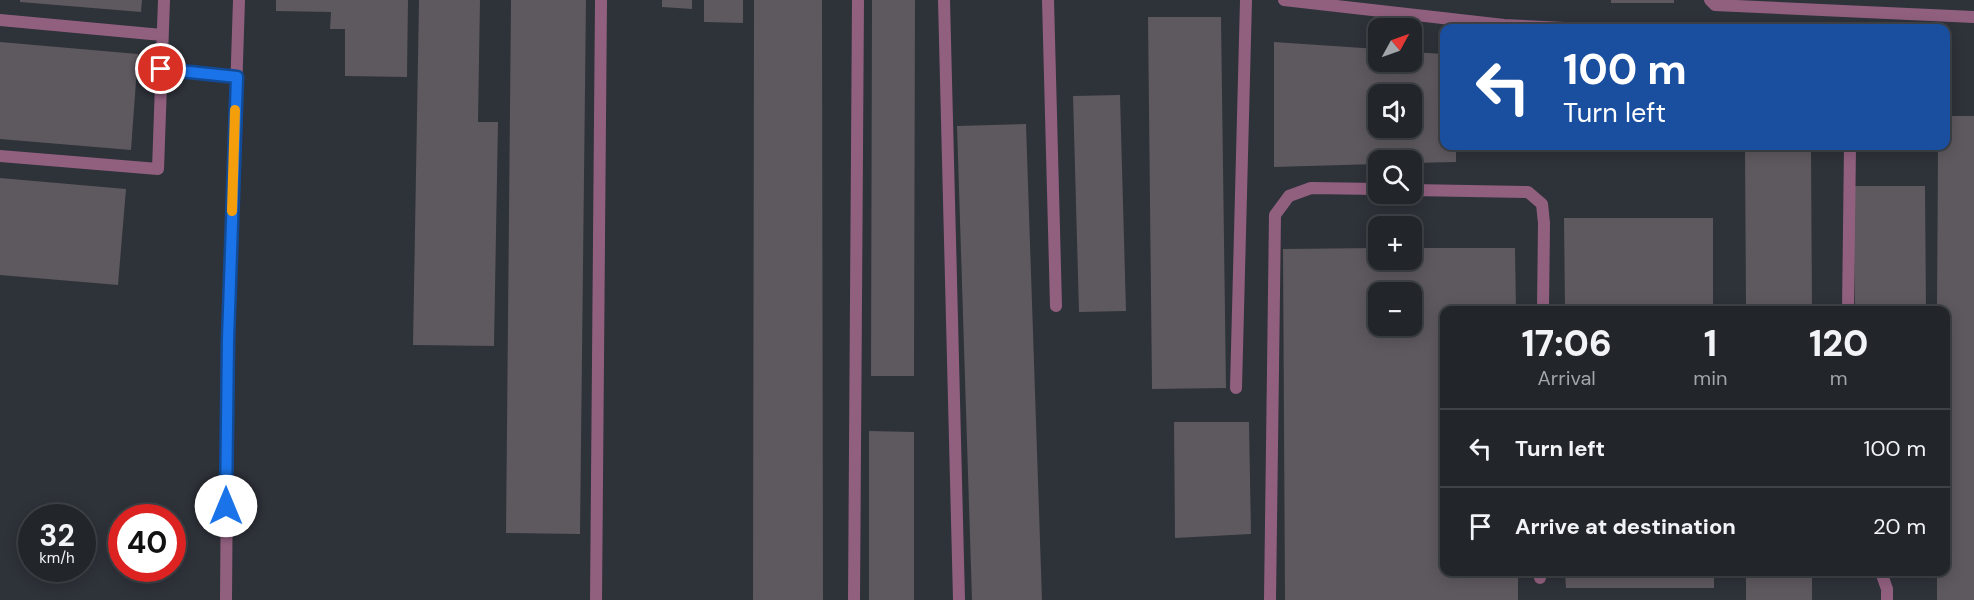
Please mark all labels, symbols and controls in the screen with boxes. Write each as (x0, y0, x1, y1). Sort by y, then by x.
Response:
north arrow (1368, 18, 1422, 72)
map controls (1368, 18, 1422, 336)
text: 100 m (1563, 42, 1687, 97)
pin (135, 43, 186, 94)
icon: left (1464, 48, 1542, 126)
icon: arrive (144, 52, 177, 85)
button: sound (1368, 84, 1422, 138)
text: Turn left (1563, 95, 1666, 130)
button: search (1368, 150, 1422, 204)
button: + (1368, 216, 1422, 270)
button: − (1368, 282, 1422, 336)
text: 17:06 (1522, 320, 1612, 367)
text: 1 (1704, 320, 1717, 367)
text: 120 (1809, 320, 1868, 367)
text: Arrival (1538, 365, 1596, 391)
text: min (1693, 365, 1727, 391)
text: m (1830, 365, 1848, 391)
icon: left (1464, 432, 1497, 465)
text: Turn left (1515, 434, 1605, 463)
text: 100 m (1864, 434, 1926, 463)
position arrow (194, 474, 258, 538)
speed limit sign: 40 (108, 504, 186, 582)
icon: arrive (1464, 510, 1497, 543)
text: Arrive at destination (1515, 512, 1736, 541)
text: 20 m (1873, 512, 1926, 541)
text: 32 (39, 516, 75, 555)
text: km/h (39, 548, 75, 568)

